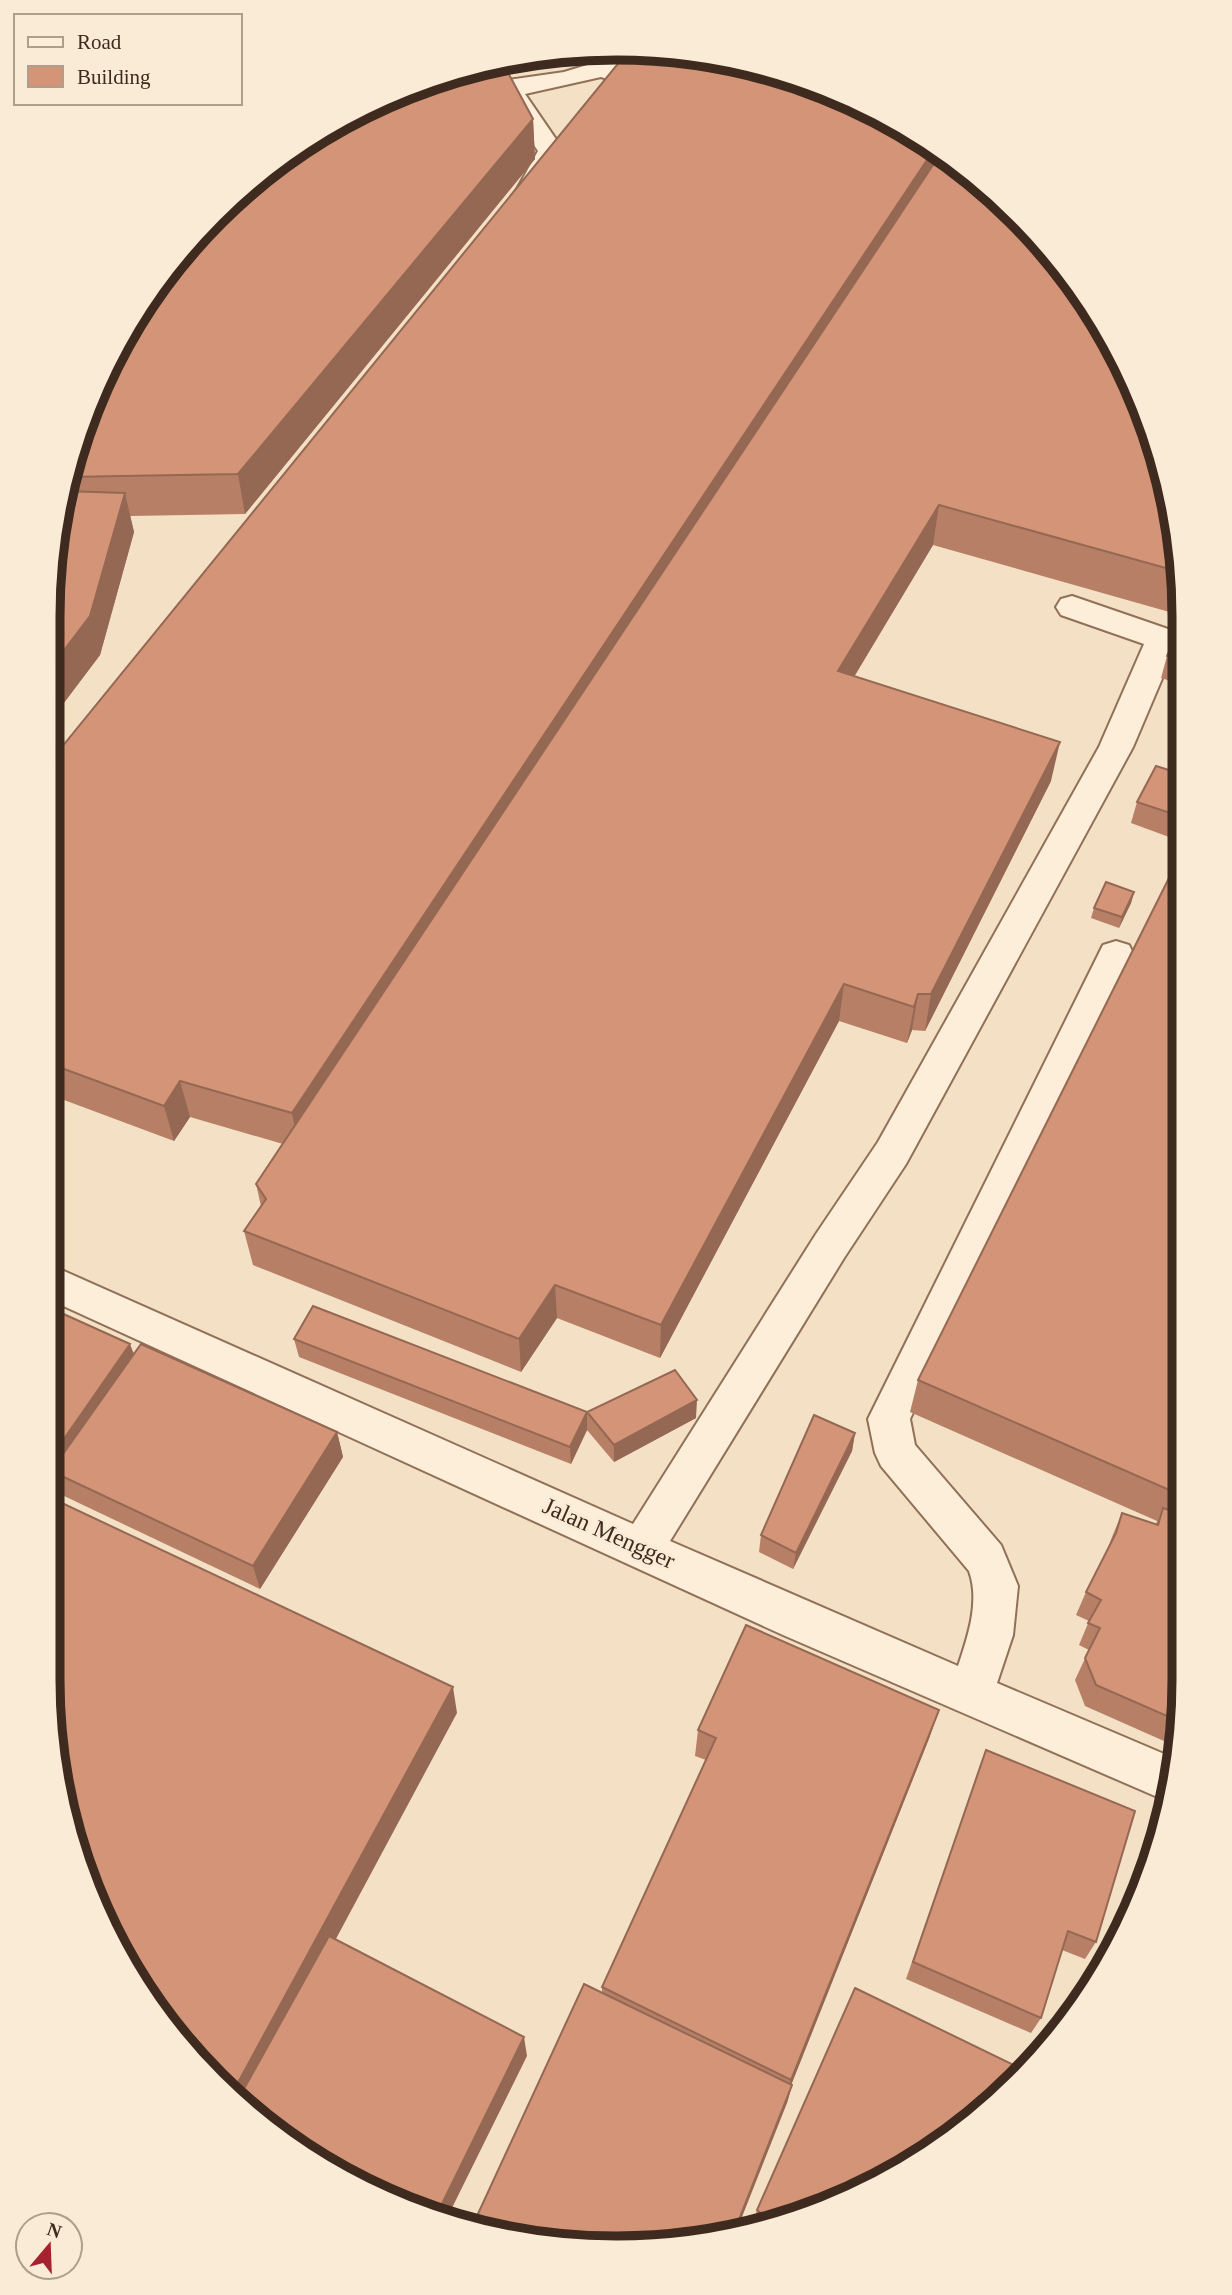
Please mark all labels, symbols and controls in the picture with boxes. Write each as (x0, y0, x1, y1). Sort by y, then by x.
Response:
legend (14, 14, 242, 105)
text: Road (77, 30, 122, 54)
text: Building (77, 65, 151, 89)
street label: Jalan Mengger (539, 1492, 679, 1574)
north arrow (14, 2211, 84, 2281)
text: N (44, 2218, 65, 2243)

